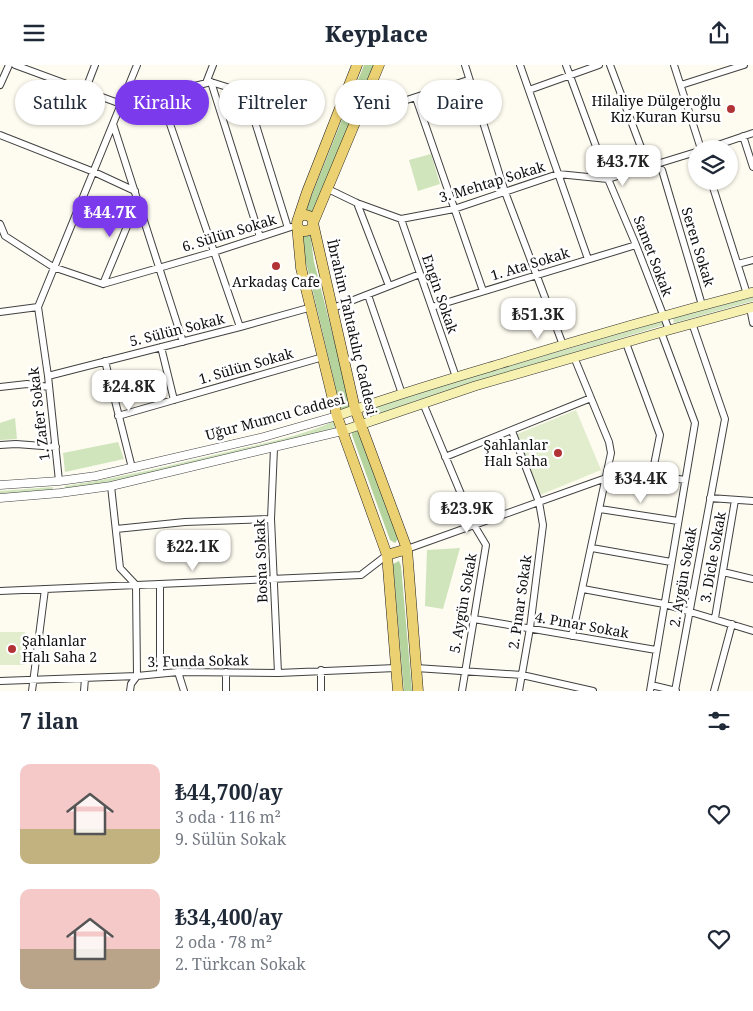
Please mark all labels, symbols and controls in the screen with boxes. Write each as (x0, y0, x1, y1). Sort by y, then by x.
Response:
text: Keyplace (325, 18, 428, 48)
icon: menu (20, 19, 48, 47)
icon: share (705, 19, 733, 47)
chip: Satılık (15, 80, 105, 125)
chip: Kiralık (115, 80, 209, 125)
chip: Filtreler (219, 80, 325, 125)
chip: Yeni (335, 80, 408, 125)
chip: Daire (418, 80, 502, 125)
place label: Hilaliye Dülgeroğlu Kız Kuran Kursu (591, 91, 721, 126)
marker: Hilaliye Dülgeroğlu Kız Kuran Kursu (725, 103, 737, 115)
map controls (688, 140, 738, 190)
button: layers (688, 140, 738, 190)
pin: ₺43.7K (582, 145, 664, 187)
text: ₺43.7K (597, 150, 649, 172)
street label: 3. Mehtap Sokak (437, 156, 548, 207)
pin: ₺44.7K (69, 195, 151, 238)
text: ₺44.7K (84, 201, 136, 223)
street label: Seren Sokak (677, 205, 720, 290)
street label: 6. Sülün Sokak (180, 209, 279, 256)
street label: Samet Sokak (629, 213, 678, 300)
street label: İbrahim Tahtakılıç Caddesi (323, 237, 382, 417)
street label: 1. Ata Sokak (488, 242, 572, 284)
street label: Engin Sokak (418, 252, 463, 337)
marker: Arkadaş Cafe (270, 260, 282, 272)
place label: Arkadaş Cafe (232, 272, 320, 291)
pin: ₺51.3K (497, 297, 579, 340)
text: ₺51.3K (512, 303, 564, 325)
street label: 5. Sülün Sokak (127, 308, 227, 351)
street label: 1. Sülün Sokak (196, 343, 296, 388)
street label: 1. Zafer Sokak (23, 365, 54, 462)
pin: ₺24.8K (88, 369, 170, 412)
text: ₺24.8K (103, 375, 155, 397)
street label: Uğur Mumcu Caddesi (203, 389, 347, 444)
place label: Şahlanlar Halı Saha (484, 435, 548, 470)
marker: Şahlanlar Halı Saha (552, 447, 564, 459)
pin: ₺34.4K (600, 461, 682, 504)
text: ₺34.4K (615, 467, 667, 489)
pin: ₺23.9K (426, 491, 508, 534)
text: ₺23.9K (441, 497, 493, 519)
street label: 3. Dicle Sokak (695, 509, 730, 604)
street label: Bosna Sokak (250, 518, 271, 603)
street label: 2. Aygün Sokak (664, 525, 701, 628)
pin: ₺22.1K (152, 529, 234, 572)
text: ₺22.1K (167, 535, 219, 557)
street label: 5. Aygün Sokak (444, 551, 481, 654)
street label: 2. Pınar Sokak (503, 553, 536, 650)
street label: 4. Pınar Sokak (534, 607, 631, 642)
place label: Şahlanlar Halı Saha 2 (22, 631, 97, 666)
marker: Şahlanlar Halı Saha 2 (6, 643, 18, 655)
street label: 3. Funda Sokak (147, 650, 250, 671)
text: 7 ilan (20, 707, 79, 735)
icon: filters (705, 707, 733, 735)
text: ₺44,700/ay (175, 778, 283, 806)
icon: home (60, 784, 120, 844)
icon: heart (705, 800, 733, 828)
text: 3 oda · 116 m² (175, 806, 281, 828)
text: 9. Sülün Sokak (175, 828, 286, 850)
text: ₺34,400/ay (175, 903, 283, 931)
icon: home (60, 909, 120, 969)
icon: heart (705, 925, 733, 953)
text: 2 oda · 78 m² (175, 931, 272, 953)
text: 2. Türkcan Sokak (175, 953, 306, 975)

